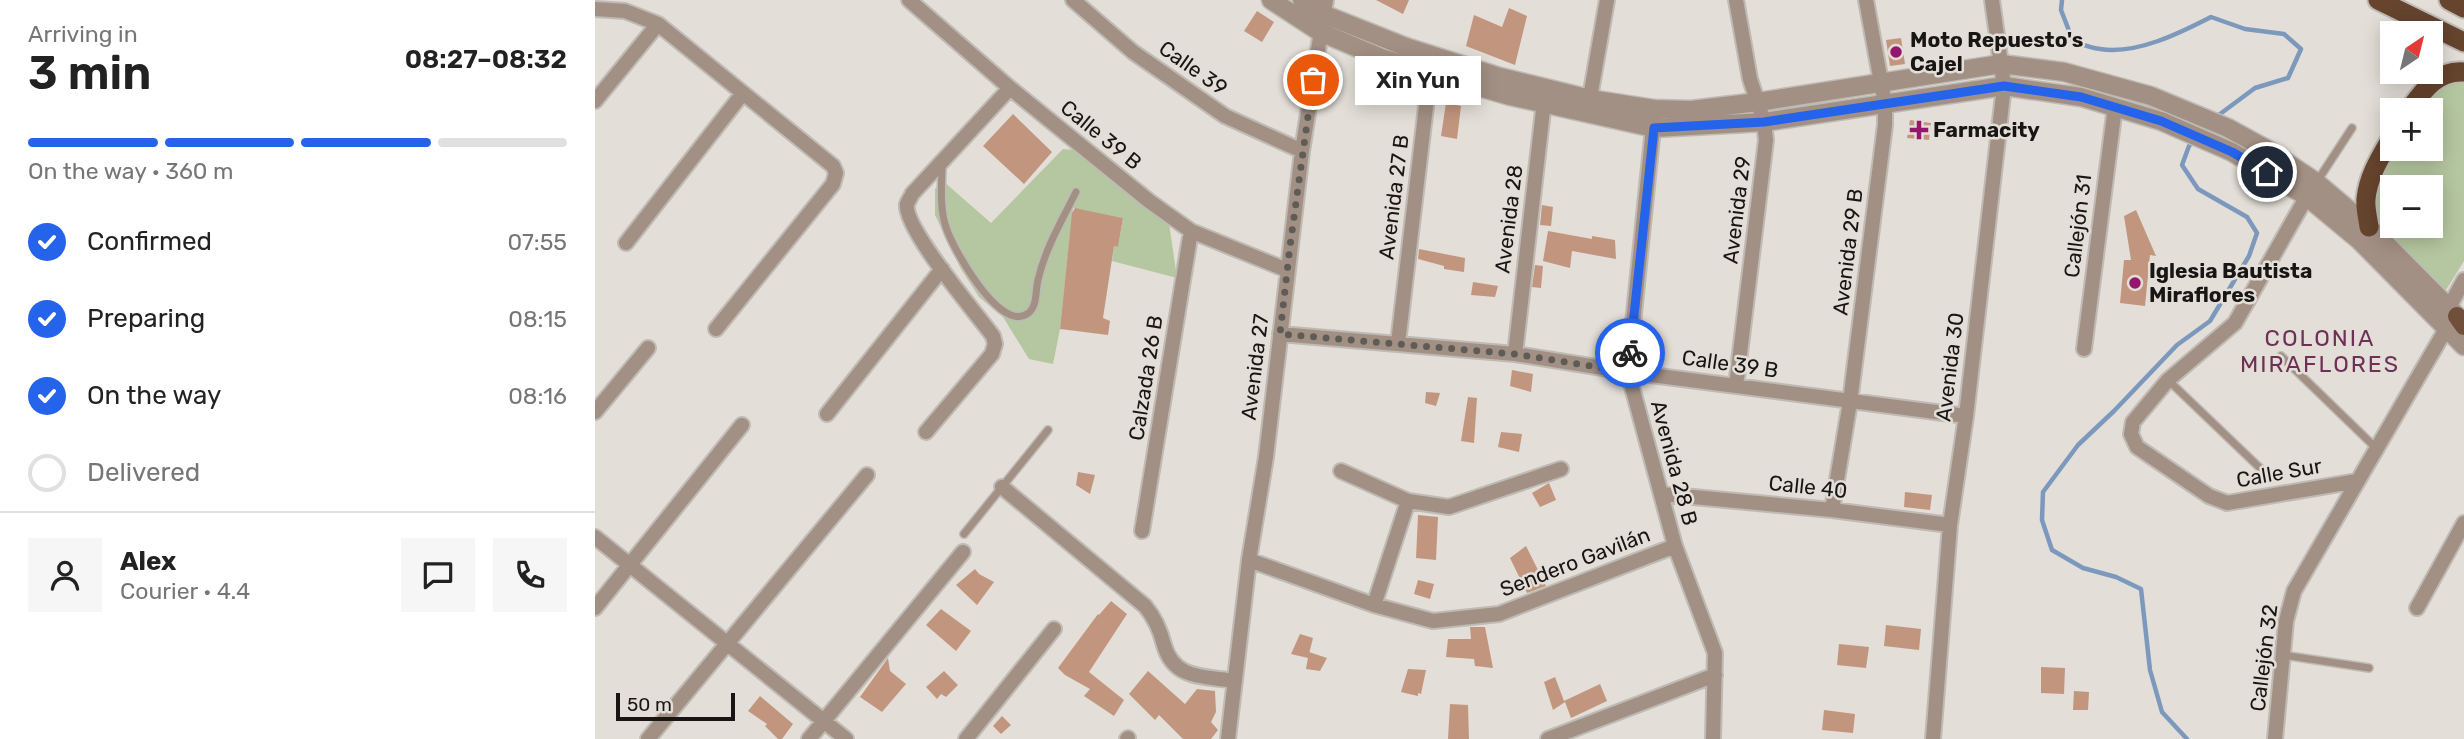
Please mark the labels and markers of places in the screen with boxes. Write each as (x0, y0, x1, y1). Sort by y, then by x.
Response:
place label: Moto Repuesto's Cajel (1910, 27, 2083, 76)
marker: Moto Repuesto's Cajel (1888, 44, 1904, 60)
pin (1283, 50, 1343, 110)
callout: Xin Yun (1355, 56, 1481, 104)
place label: Farmacity (1933, 117, 2040, 142)
marker: Farmacity (1911, 122, 1927, 138)
pin (2237, 142, 2297, 202)
place label: Iglesia Bautista Miraflores (2149, 258, 2312, 307)
marker: Iglesia Bautista Miraflores (2127, 275, 2143, 291)

